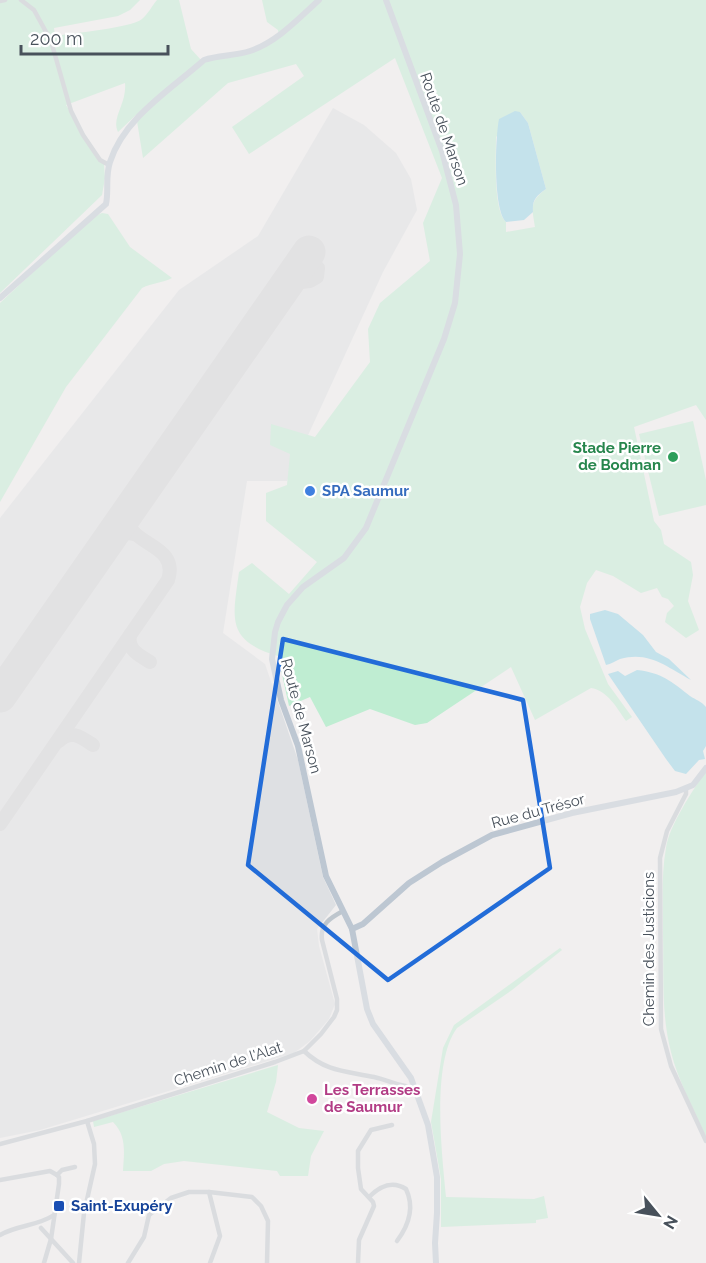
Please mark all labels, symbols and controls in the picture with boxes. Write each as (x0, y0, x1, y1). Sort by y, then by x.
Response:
scale bar (21, 18, 168, 56)
text: 200 m (30, 28, 83, 49)
street label: Route de Marson (416, 70, 472, 188)
place label: Stade Pierre de Bodman (573, 439, 661, 474)
marker: Stade Pierre de Bodman (666, 450, 680, 464)
place label: SPA Saumur (322, 482, 409, 500)
marker: SPA Saumur (303, 484, 317, 498)
street label: Route de Marson (277, 657, 325, 775)
street label: Rue du Trésor (489, 790, 587, 832)
street label: Chemin des Justicions (640, 872, 658, 1026)
street label: Chemin de l'Alat (172, 1038, 284, 1090)
place label: Les Terrasses de Saumur (324, 1081, 420, 1116)
marker: Les Terrasses de Saumur (305, 1092, 319, 1106)
north arrow (628, 1185, 688, 1245)
place label: Saint-Exupéry (71, 1197, 173, 1215)
marker: Saint-Exupéry (52, 1199, 66, 1213)
text: N (659, 1212, 682, 1232)

